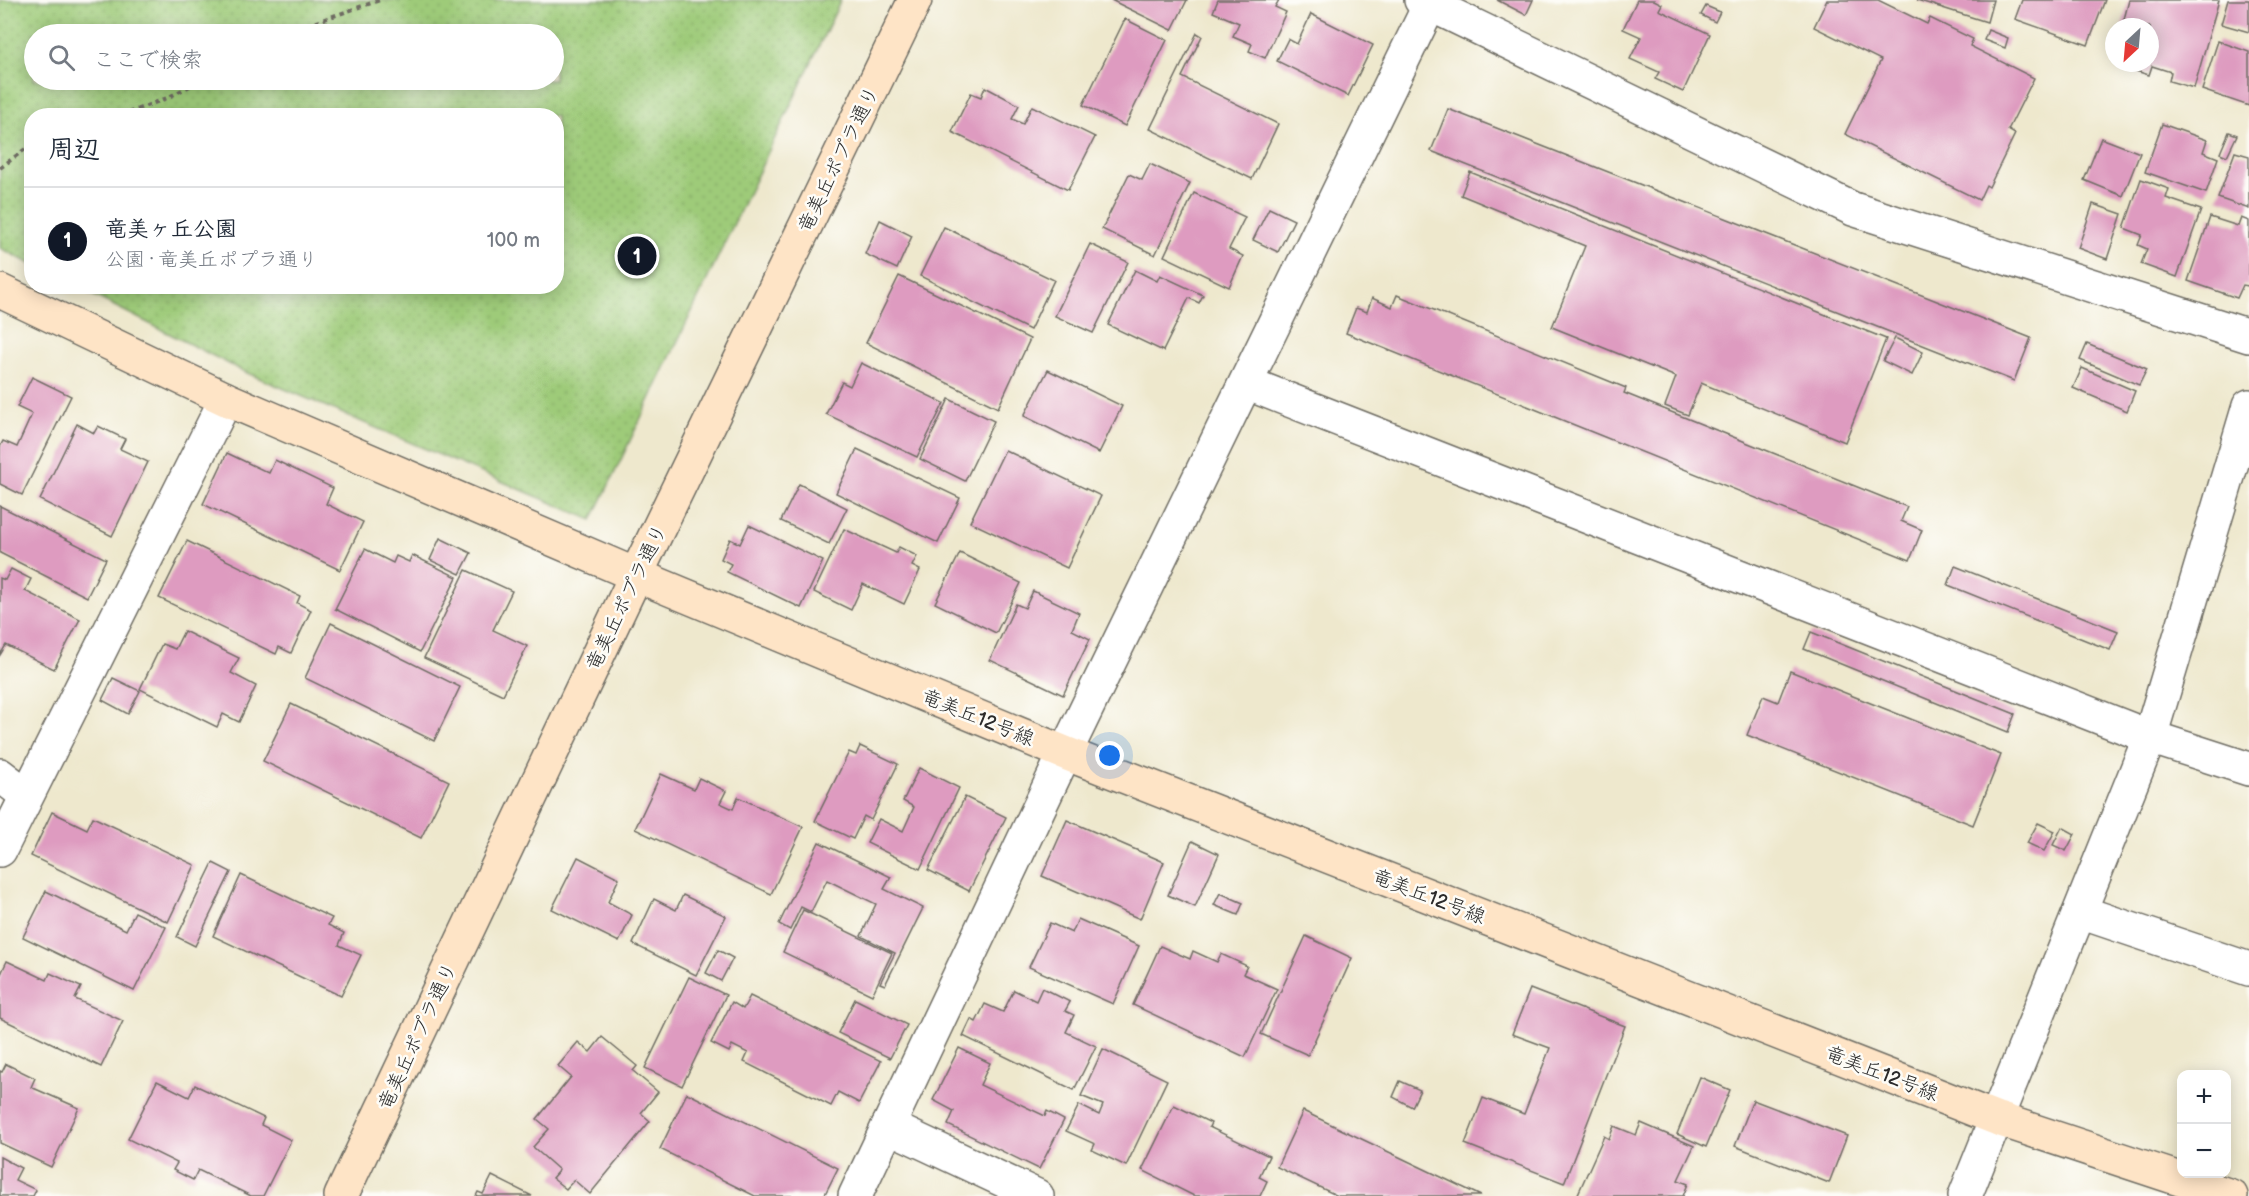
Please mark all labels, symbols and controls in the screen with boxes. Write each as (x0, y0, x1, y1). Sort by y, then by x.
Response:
north arrow (2105, 18, 2159, 72)
search box (24, 24, 564, 90)
icon: search (45, 41, 78, 74)
text: ここで検索 (93, 47, 203, 74)
street label: 竜美丘ポプラ通り (793, 82, 885, 237)
text: 周辺 (48, 135, 100, 166)
text: 竜美ヶ丘公園 (105, 216, 237, 243)
text: 1 (63, 229, 72, 253)
text: 100 m (487, 229, 540, 253)
pin: 1 (618, 234, 656, 278)
text: 公園 · 竜美丘ポプラ通り (105, 248, 318, 272)
street label: 竜美丘ポプラ通り (581, 520, 673, 675)
street label: 竜美丘12号線 (918, 684, 1038, 751)
your location (1095, 741, 1124, 770)
street label: 竜美丘12号線 (1369, 864, 1489, 930)
street label: 竜美丘ポプラ通り (373, 959, 463, 1114)
street label: 竜美丘12号線 (1822, 1041, 1942, 1107)
map controls (2177, 1070, 2231, 1178)
button: + (2177, 1070, 2231, 1124)
button: − (2177, 1124, 2231, 1178)

